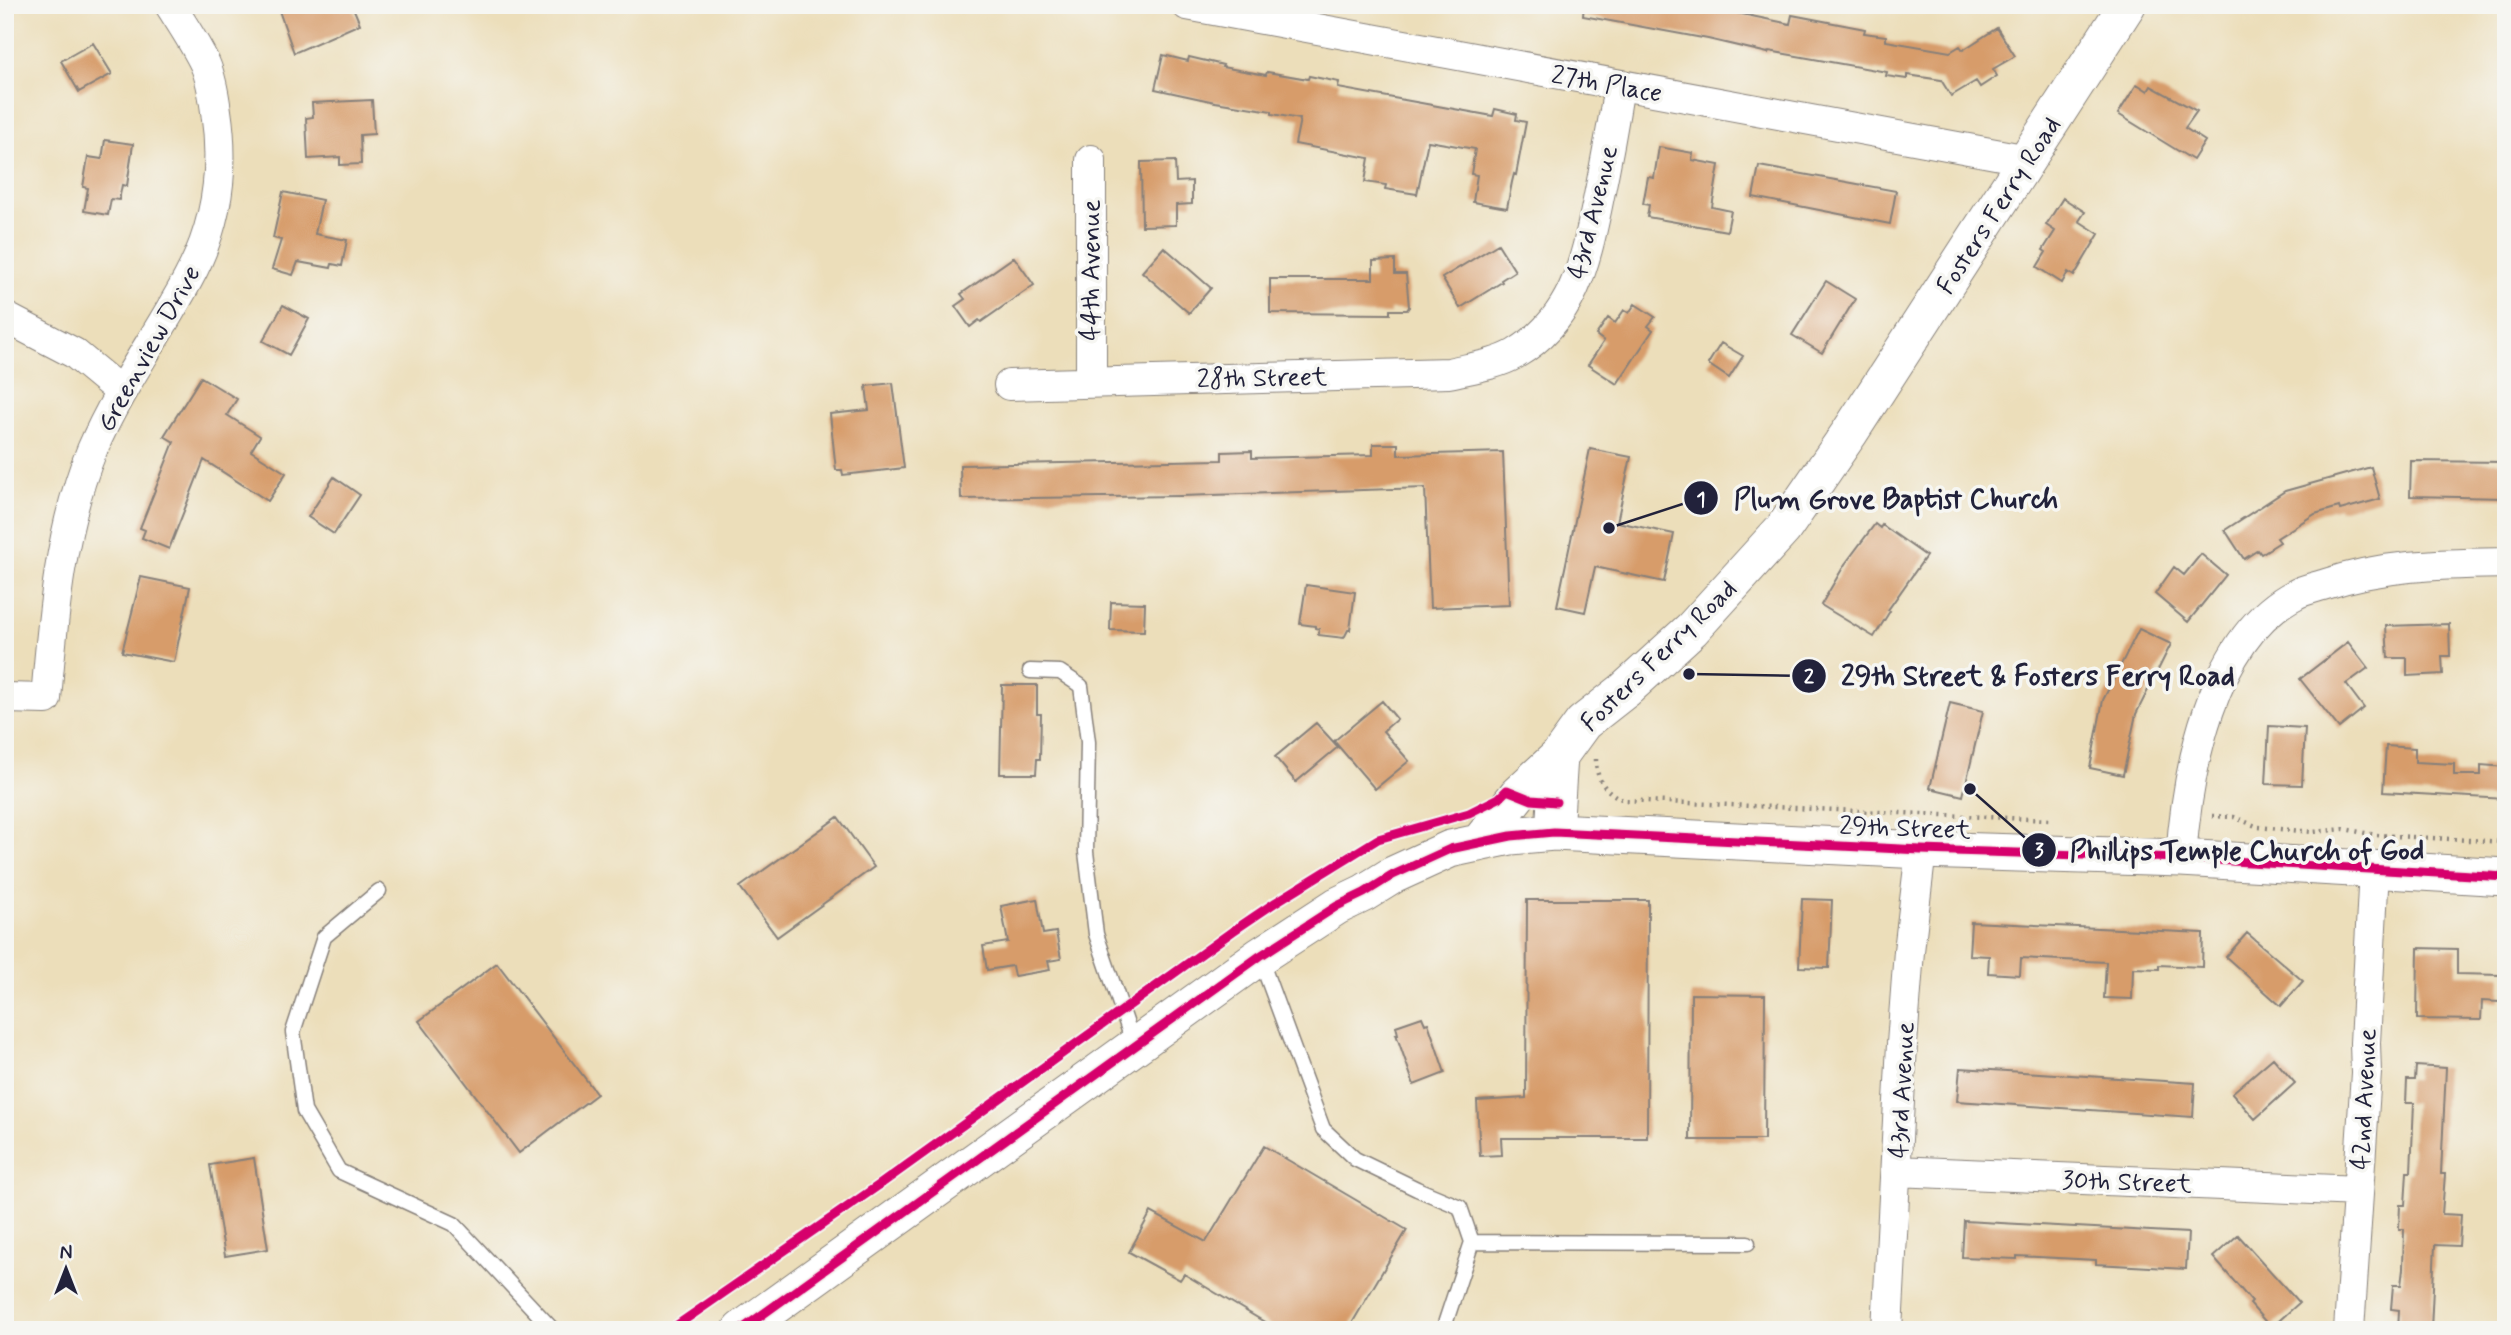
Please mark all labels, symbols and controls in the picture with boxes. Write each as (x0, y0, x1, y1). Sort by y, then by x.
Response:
street label: 27th Place (1549, 59, 1665, 111)
street label: Fosters Ferry Road (1930, 111, 2070, 301)
street label: 43rd Avenue (1561, 142, 1627, 283)
street label: 44th Avenue (1075, 199, 1109, 341)
street label: Greenview Drive (90, 260, 210, 438)
street label: 28th Street (1197, 361, 1328, 397)
callout: Plum Grove Baptist Church (1684, 474, 2074, 523)
text: Plum Grove Baptist Church (1734, 482, 2058, 519)
text: 1 (1696, 486, 1706, 514)
street label: Fosters Ferry Road (1574, 573, 1745, 740)
callout: 29th Street & Fosters Ferry Road (1792, 651, 2249, 700)
text: 29th Street & Fosters Ferry Road (1841, 659, 2235, 696)
text: 2 (1804, 663, 1815, 691)
street label: 29th Street (1839, 810, 1971, 848)
callout: Phillips Temple Church of God (2021, 825, 2438, 874)
text: Phillips Temple Church of God (2070, 834, 2424, 871)
text: 3 (2034, 837, 2044, 865)
street label: 43rd Avenue (1882, 1021, 1924, 1159)
street label: 42nd Avenue (2344, 1027, 2386, 1171)
street label: 30th Street (2061, 1164, 2192, 1202)
north arrow (32, 1234, 102, 1304)
text: N (60, 1241, 72, 1266)

